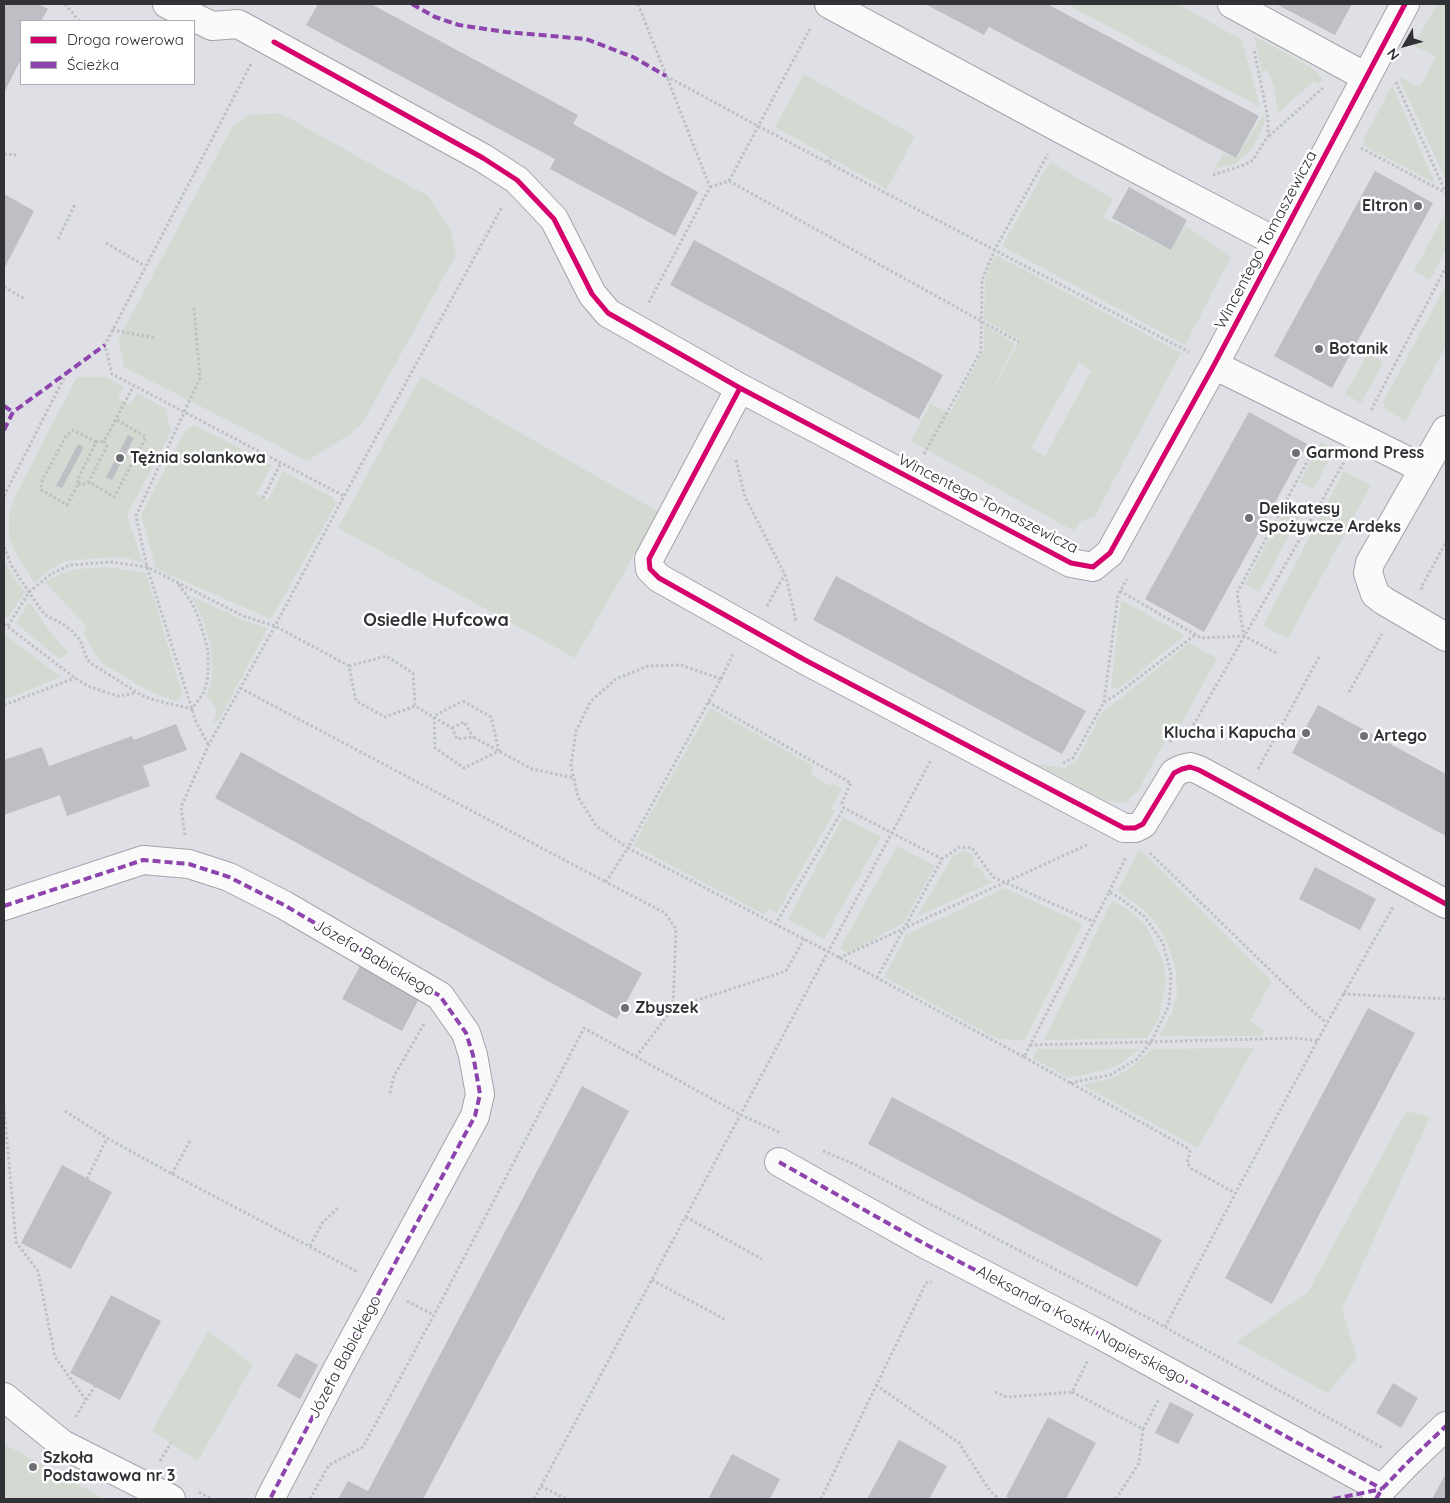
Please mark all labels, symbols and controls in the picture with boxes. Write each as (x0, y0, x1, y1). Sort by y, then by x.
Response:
legend (20, 20, 195, 85)
north arrow (1380, 20, 1430, 70)
text: Droga rowerowa (67, 30, 184, 49)
text: N (1383, 45, 1403, 64)
text: Ścieżka (67, 55, 119, 74)
street label: Wincentego Tomaszewicza (1211, 147, 1321, 333)
place label: Eltron (1362, 196, 1408, 216)
marker: Eltron (1412, 200, 1424, 212)
place label: Botanik (1329, 339, 1388, 359)
marker: Botanik (1313, 343, 1325, 355)
place label: Garmond Press (1306, 443, 1424, 463)
marker: Garmond Press (1290, 447, 1302, 459)
place label: Tężnia solankowa (130, 448, 266, 468)
street label: Wincentego Tomaszewicza (895, 450, 1081, 558)
marker: Tężnia solankowa (114, 452, 126, 464)
place label: Delikatesy Spożywcze Ardeks (1259, 499, 1401, 537)
marker: Delikatesy Spożywcze Ardeks (1243, 512, 1255, 524)
district label: Osiedle Hufcowa (363, 610, 509, 632)
place label: Klucha i Kapucha (1164, 723, 1296, 743)
place label: Artego (1374, 726, 1427, 746)
marker: Klucha i Kapucha (1300, 727, 1312, 739)
marker: Artego (1358, 730, 1370, 742)
street label: Józefa Babickiego (310, 915, 438, 1001)
place label: Zbyszek (635, 998, 698, 1018)
marker: Zbyszek (619, 1002, 631, 1014)
street label: Aleksandra Kostki Napierskiego (973, 1261, 1189, 1389)
street label: Józefa Babickiego (304, 1292, 386, 1422)
place label: Szkoła Podstawowa nr 3 (43, 1448, 175, 1486)
marker: Szkoła Podstawowa nr 3 (27, 1461, 39, 1473)

